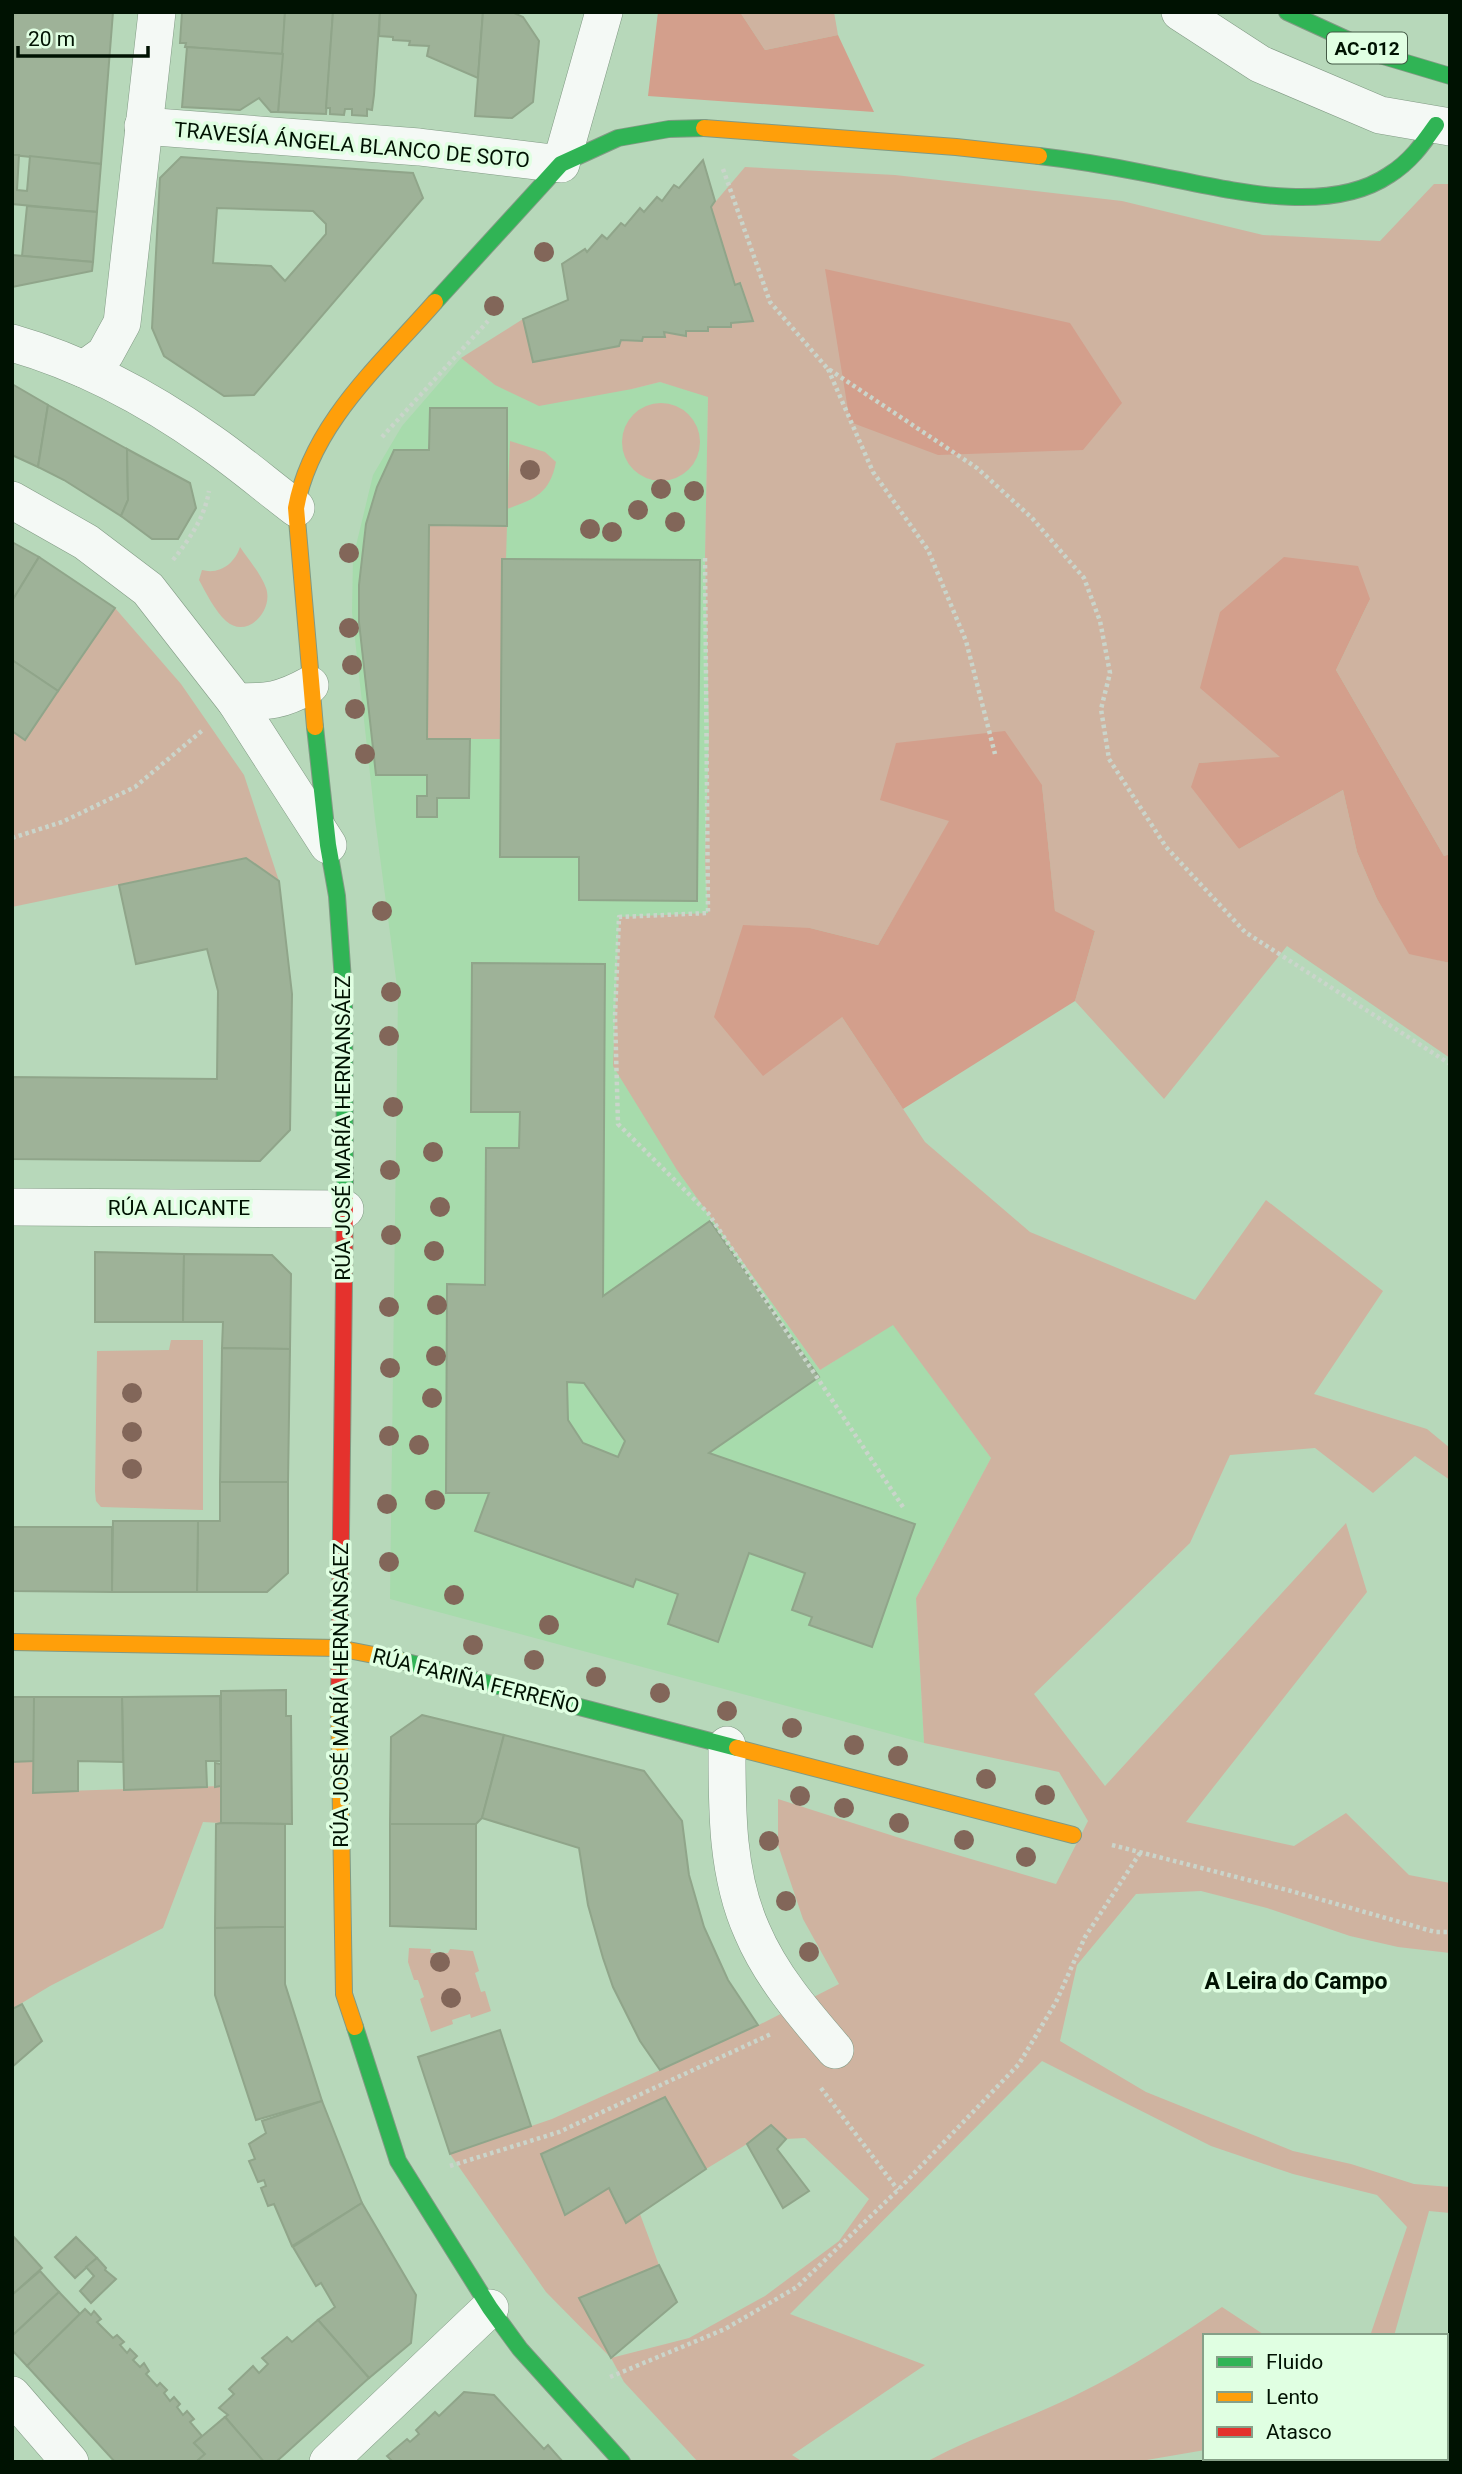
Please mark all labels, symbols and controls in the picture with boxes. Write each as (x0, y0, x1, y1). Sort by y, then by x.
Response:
scale bar (18, 14, 147, 58)
text: 20 m (28, 27, 75, 51)
road number: AC-012 (1327, 32, 1407, 64)
street label: TRAVESÍA ÁNGELA BLANCO DE SOTO (173, 117, 531, 173)
street label: RÚA JOSÉ MARÍA HERNANSÁEZ (331, 975, 355, 1281)
street label: RÚA ALICANTE (108, 1196, 250, 1220)
street label: RÚA JOSÉ MARÍA HERNANSÁEZ (329, 1542, 353, 1848)
street label: RÚA FARIÑA FERREÑO (370, 1644, 582, 1718)
district label: A Leira do Campo (1204, 1968, 1388, 1995)
legend (1203, 2334, 1448, 2460)
text: Fluido (1266, 2350, 1323, 2374)
text: Lento (1266, 2385, 1319, 2409)
text: Atasco (1266, 2420, 1332, 2444)

